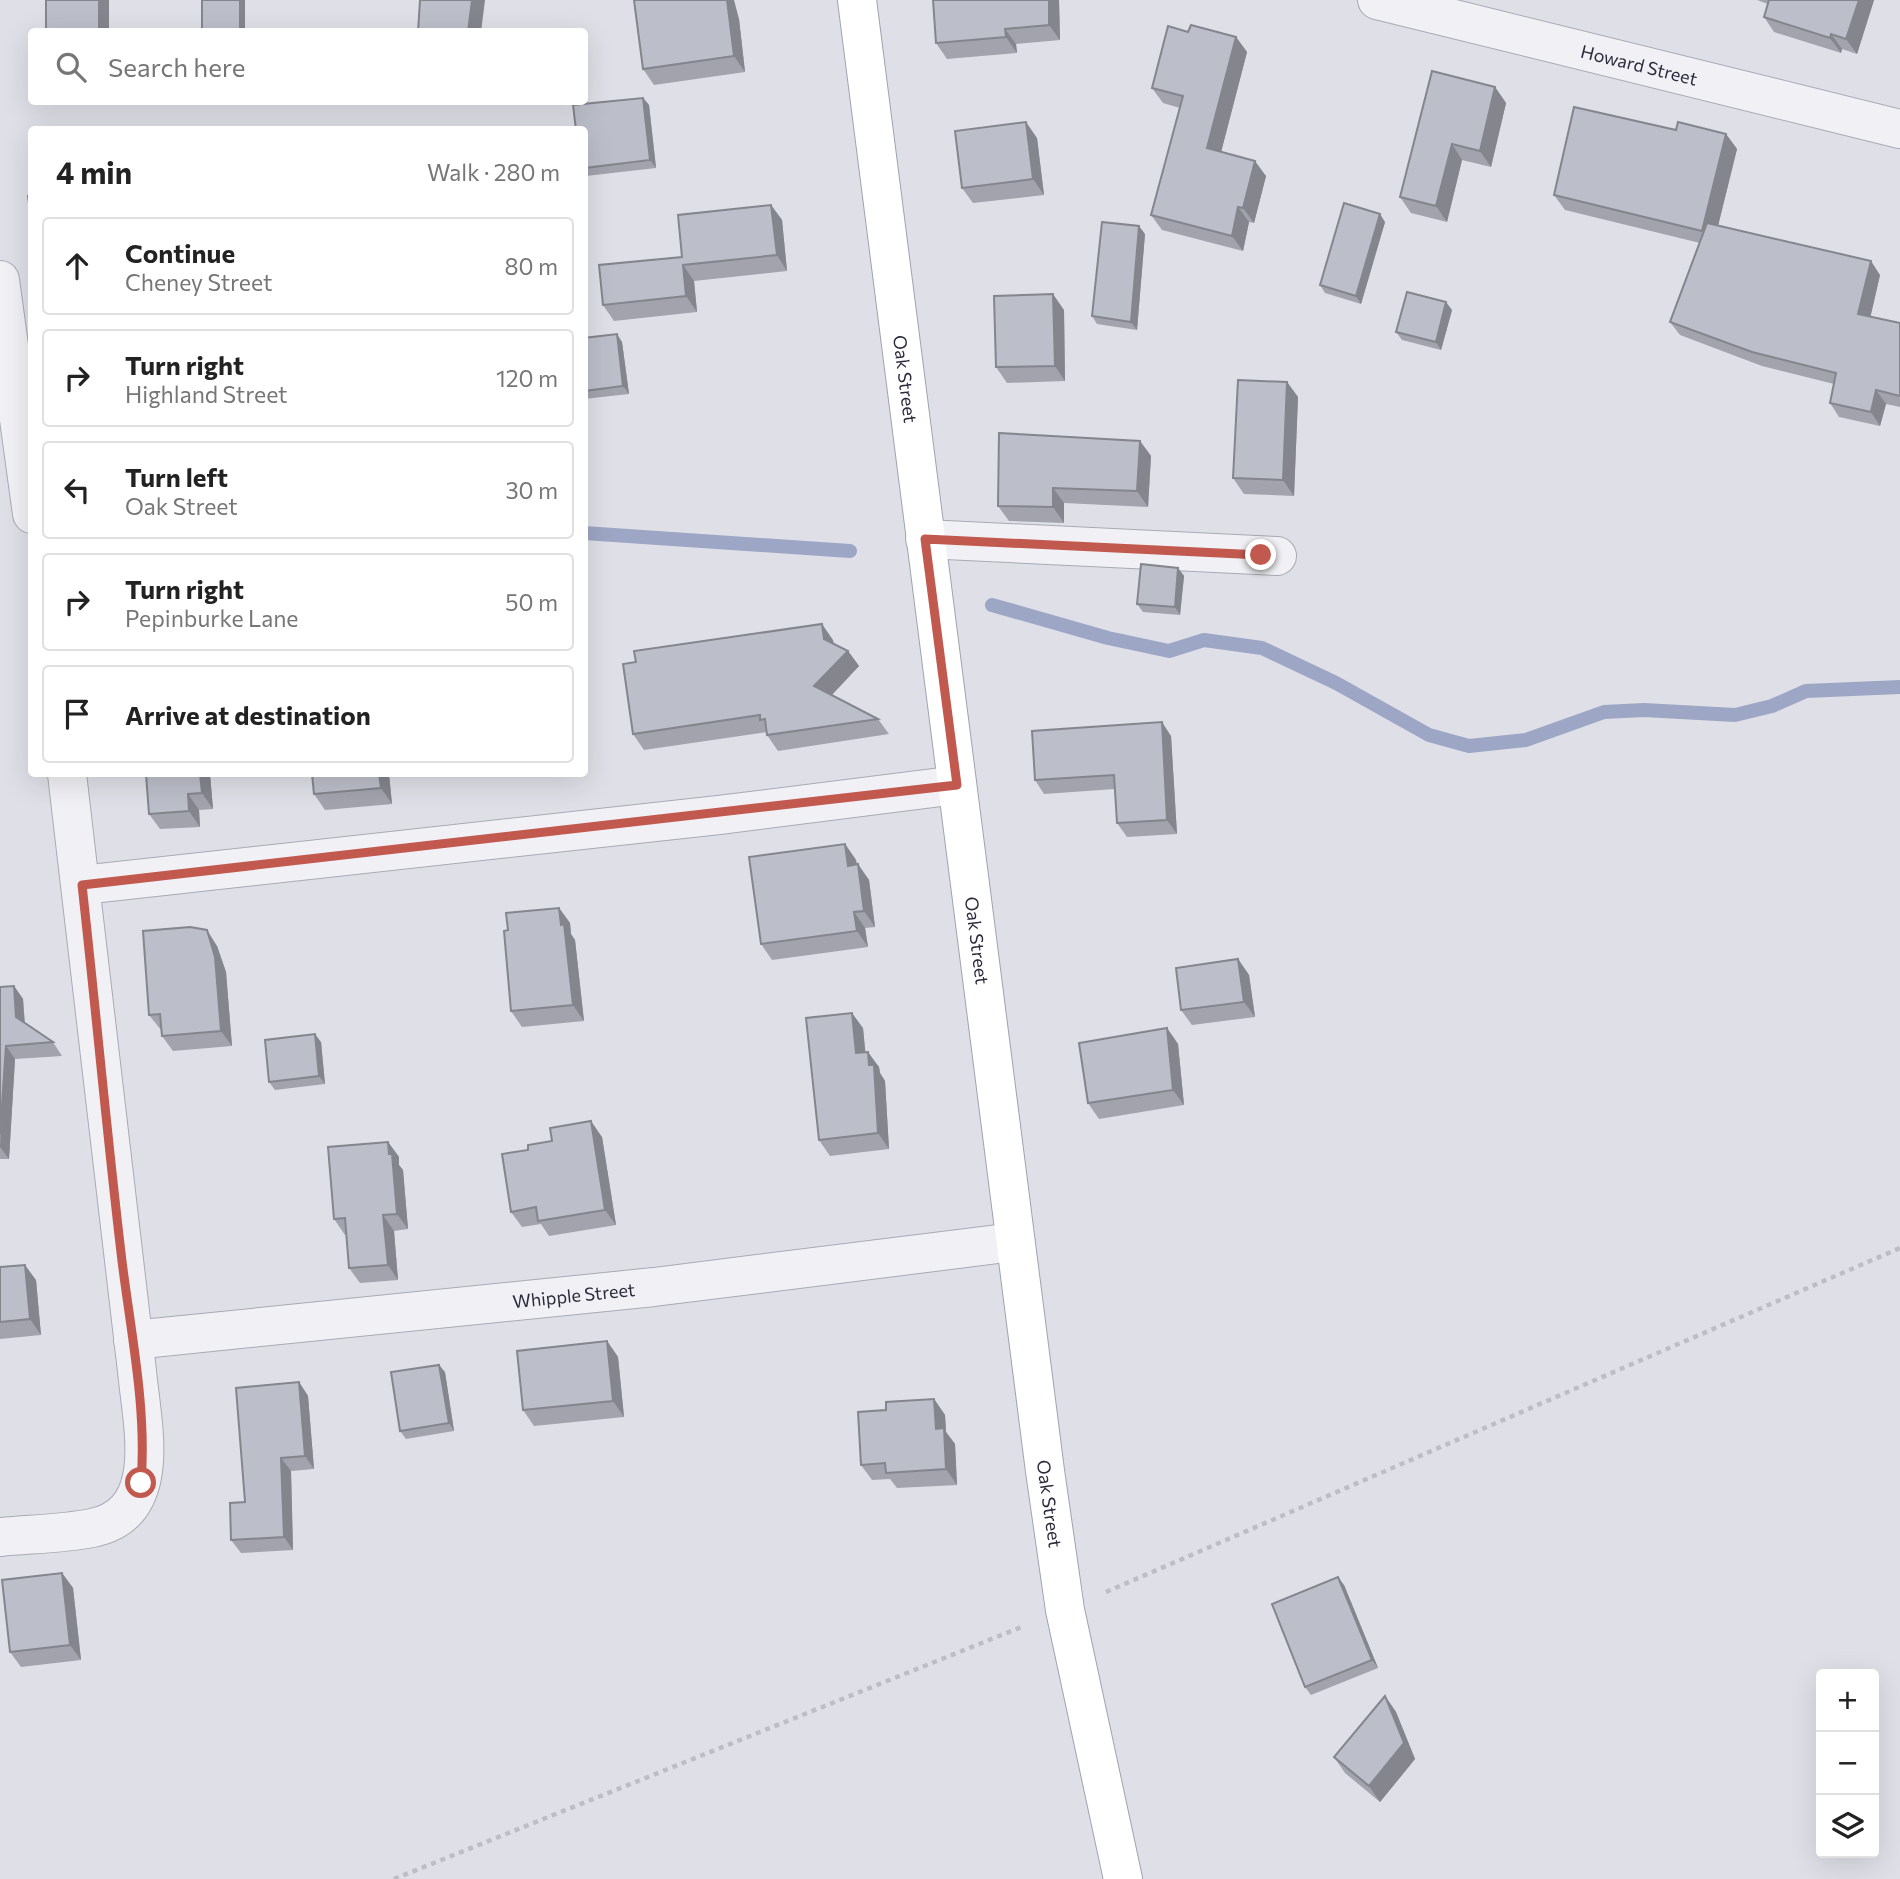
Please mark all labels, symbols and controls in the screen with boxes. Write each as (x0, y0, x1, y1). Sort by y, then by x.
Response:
search box (28, 28, 588, 105)
street label: Howard Street (1579, 40, 1700, 90)
icon: search (52, 48, 90, 86)
text: Search here (108, 51, 246, 82)
text: 4 min (56, 153, 132, 190)
text: Walk · 280 m (427, 158, 560, 186)
text: Continue (125, 237, 235, 268)
icon: ahead (58, 247, 96, 285)
text: 80 m (505, 252, 558, 280)
text: Cheney Street (125, 268, 272, 296)
street label: Oak Street (889, 334, 922, 424)
text: Turn right (125, 349, 244, 380)
icon: right (58, 359, 96, 397)
text: 120 m (496, 364, 558, 392)
text: Highland Street (125, 380, 288, 408)
text: Turn left (125, 461, 228, 492)
icon: left (58, 471, 96, 509)
text: 30 m (505, 476, 558, 504)
text: Oak Street (125, 492, 238, 520)
route end (1245, 539, 1276, 570)
text: Turn right (125, 573, 244, 604)
icon: right (58, 583, 96, 621)
text: 50 m (505, 588, 558, 616)
text: Pepinburke Lane (125, 604, 299, 632)
icon: arrive (58, 695, 96, 733)
text: Arrive at destination (125, 699, 371, 730)
street label: Oak Street (961, 895, 994, 986)
street label: Whipple Street (511, 1278, 636, 1312)
street label: Oak Street (1033, 1459, 1067, 1549)
route start (125, 1467, 156, 1498)
map controls (1816, 1669, 1879, 1858)
button: + (1816, 1669, 1879, 1732)
button: − (1816, 1732, 1879, 1795)
button: layers (1816, 1795, 1879, 1858)

